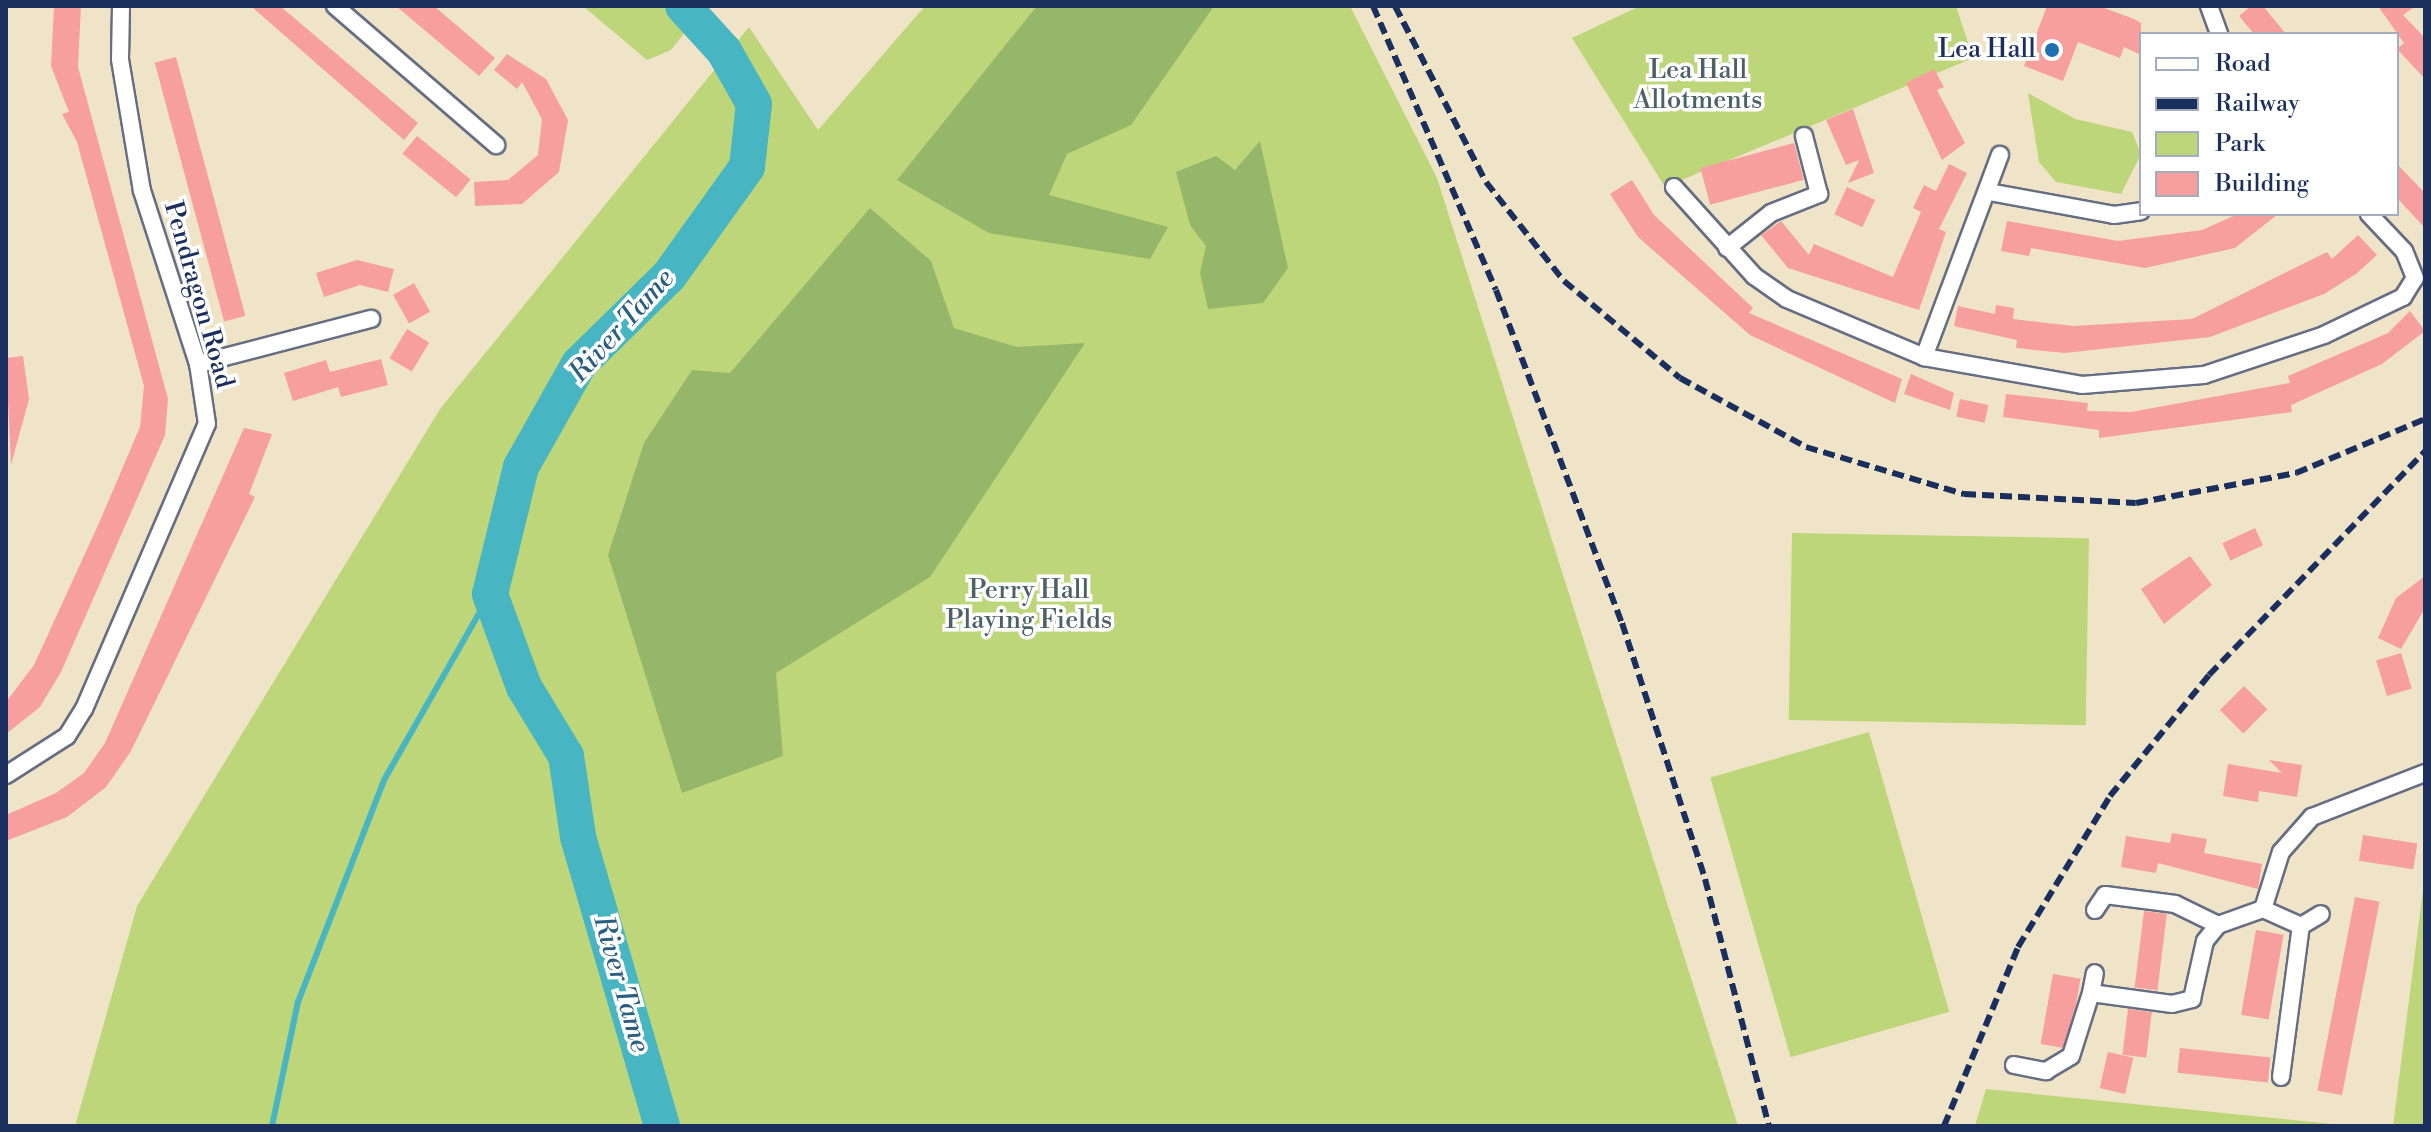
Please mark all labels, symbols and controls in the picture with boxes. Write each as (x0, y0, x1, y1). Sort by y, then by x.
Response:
legend (2139, 32, 2399, 216)
place label: Lea Hall (1938, 34, 2036, 66)
marker: Lea Hall (2043, 41, 2061, 59)
text: Road (2215, 49, 2271, 79)
park label: Lea Hall Allotments (1634, 55, 1762, 116)
text: Railway (2215, 89, 2300, 119)
text: Park (2215, 129, 2265, 159)
text: Building (2215, 169, 2309, 199)
street label: Pendragon Road (156, 198, 240, 392)
water label: River Tame (562, 262, 682, 390)
park label: Perry Hall Playing Fields (946, 575, 1112, 636)
water label: River Tame (585, 912, 657, 1056)

